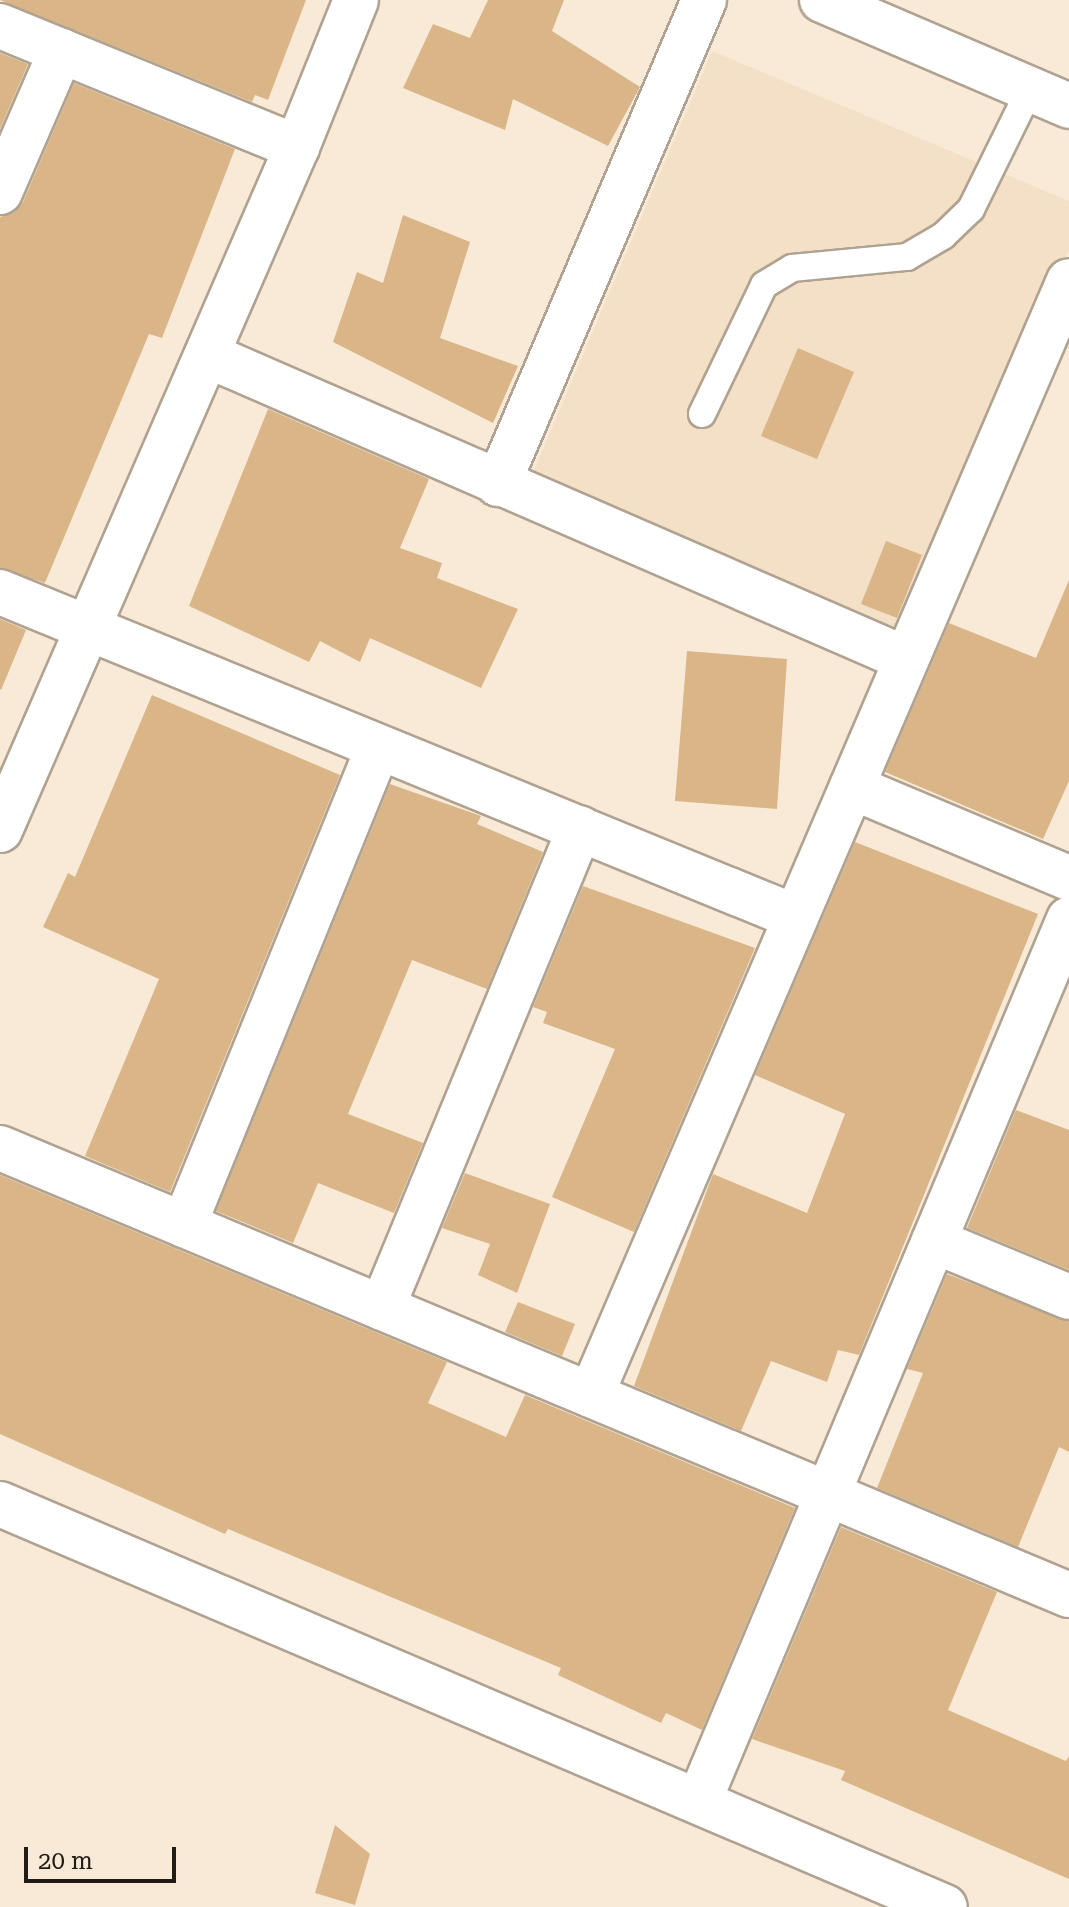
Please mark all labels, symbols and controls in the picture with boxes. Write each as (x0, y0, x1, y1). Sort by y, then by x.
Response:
scale bar (28, 1831, 180, 1881)
text: 20 m (38, 1847, 93, 1875)

